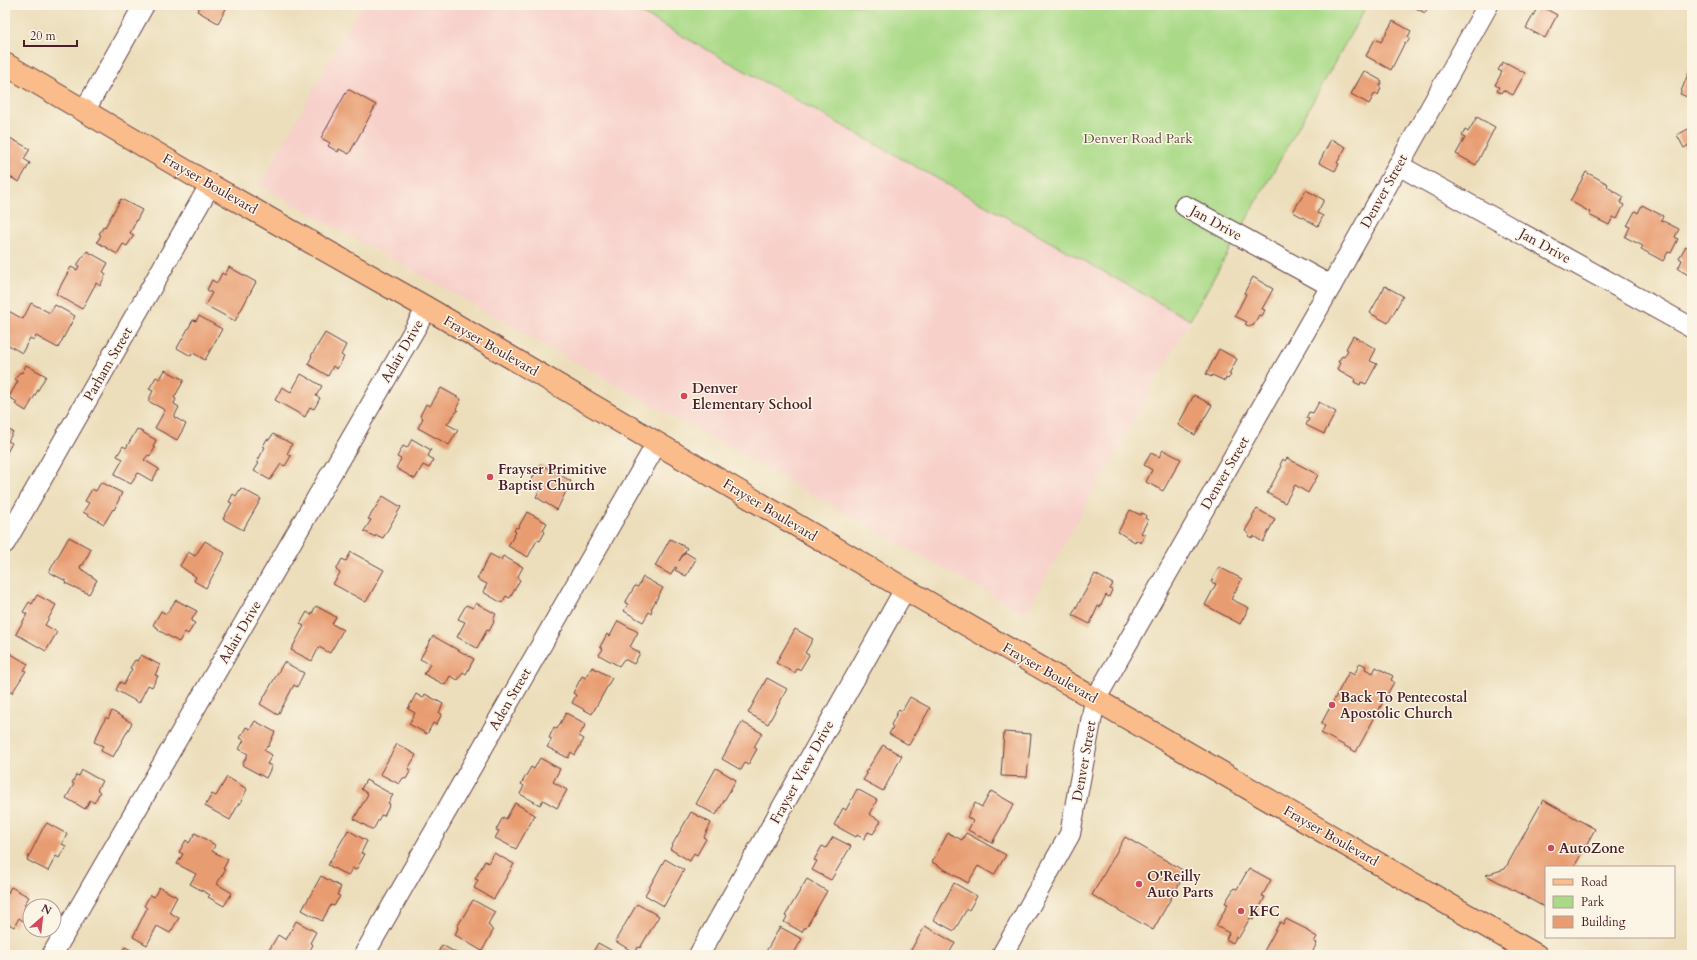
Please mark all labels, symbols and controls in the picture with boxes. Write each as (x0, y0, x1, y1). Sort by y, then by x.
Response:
scale bar (24, 22, 77, 48)
text: 20 m (30, 28, 57, 44)
park label: Denver Road Park (1083, 129, 1193, 148)
street label: Frayser Boulevard (159, 149, 261, 219)
street label: Denver Street (1356, 150, 1412, 231)
street label: Jan Drive (1185, 200, 1245, 245)
street label: Jan Drive (1514, 223, 1574, 268)
street label: Frayser Boulevard (440, 311, 542, 381)
street label: Adair Drive (376, 316, 428, 386)
street label: Parham Street (79, 323, 137, 404)
place label: Denver Elementary School (692, 379, 812, 414)
marker: Denver Elementary School (679, 391, 689, 401)
street label: Denver Street (1196, 432, 1254, 513)
place label: Frayser Primitive Baptist Church (498, 460, 607, 495)
marker: Frayser Primitive Baptist Church (485, 472, 495, 482)
street label: Frayser Boulevard (719, 474, 821, 546)
street label: Adair Drive (214, 597, 266, 667)
street label: Frayser Boulevard (999, 638, 1101, 708)
street label: Aden Street (484, 664, 536, 734)
place label: Back To Pentecostal Apostolic Church (1340, 688, 1467, 723)
marker: Back To Pentecostal Apostolic Church (1327, 700, 1337, 710)
street label: Frayser View Drive (766, 717, 838, 827)
street label: Denver Street (1068, 719, 1101, 803)
street label: Frayser Boulevard (1280, 801, 1382, 871)
place label: AutoZone (1559, 839, 1625, 858)
marker: AutoZone (1546, 843, 1556, 853)
legend (1545, 866, 1675, 938)
place label: O'Reilly Auto Parts (1147, 867, 1214, 902)
text: Road (1581, 874, 1608, 890)
marker: O'Reilly Auto Parts (1134, 879, 1144, 889)
text: Park (1581, 894, 1605, 910)
north arrow (22, 898, 62, 938)
text: N (39, 901, 55, 919)
place label: KFC (1249, 902, 1280, 921)
marker: KFC (1236, 906, 1246, 916)
text: Building (1581, 914, 1626, 930)

